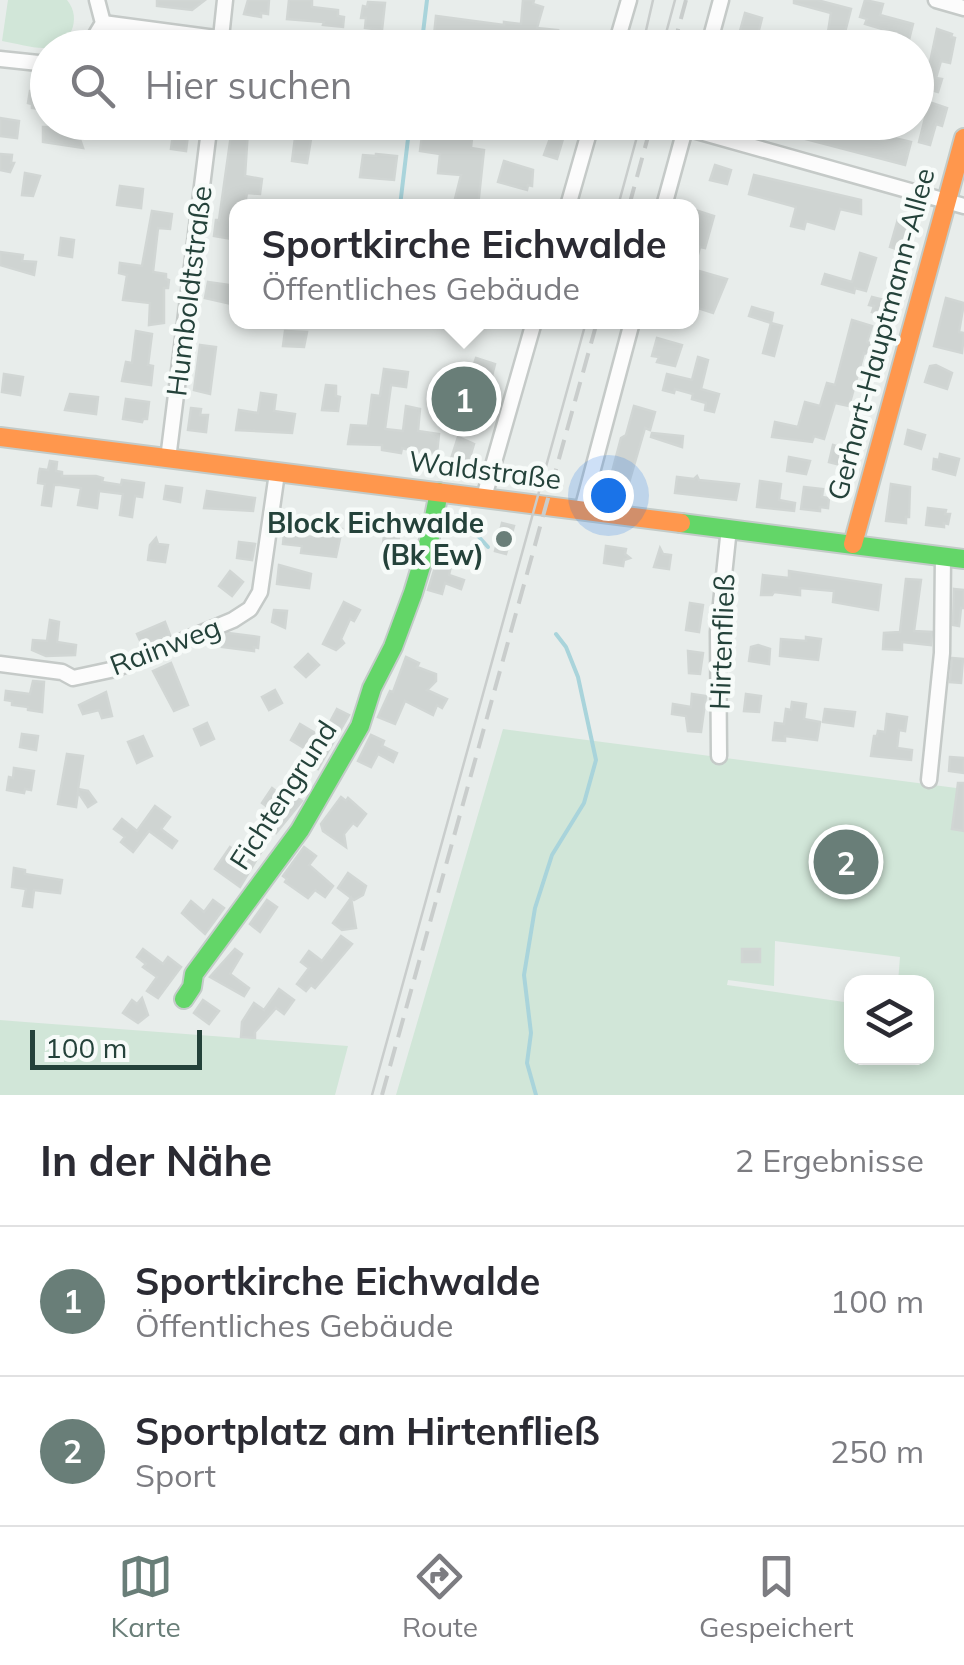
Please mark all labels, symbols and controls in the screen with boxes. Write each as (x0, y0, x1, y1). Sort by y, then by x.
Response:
search box (30, 30, 934, 140)
icon: search (65, 58, 120, 113)
text: Hier suchen (145, 61, 352, 109)
street label: Gerhart-Hauptmann-Allee (819, 164, 942, 504)
street label: Humboldtstraße (158, 184, 219, 398)
popup (229, 199, 699, 329)
text: Sportkirche Eichwalde (261, 220, 667, 268)
text: Öffentliches Gebäude (261, 268, 580, 308)
pin: 1 (432, 362, 496, 436)
street label: Waldstraße (407, 443, 563, 496)
your location (583, 470, 634, 521)
place label: Block Eichwalde (Bk Ew) (267, 505, 484, 572)
marker: Block Eichwalde (Bk Ew) (493, 528, 515, 550)
street label: Hirtenfließ (702, 573, 741, 711)
street label: Rainweg (105, 609, 225, 683)
street label: Fichtengrund (222, 714, 344, 876)
pin: 2 (814, 824, 878, 900)
map controls (844, 975, 934, 1065)
button: layers (844, 975, 934, 1065)
scale bar (30, 1025, 202, 1070)
text: 100 m (45, 1030, 127, 1065)
text: In der Nähe (40, 1134, 272, 1187)
text: 2 Ergebnisse (735, 1140, 924, 1180)
text: Sportkirche Eichwalde (135, 1257, 540, 1305)
text: 1 (63, 1281, 82, 1321)
text: 100 m (830, 1281, 924, 1321)
text: Öffentliches Gebäude (135, 1305, 453, 1345)
text: Sportplatz am Hirtenfließ (135, 1407, 600, 1455)
text: 2 (63, 1431, 82, 1471)
text: 250 m (830, 1431, 924, 1471)
text: Sport (135, 1455, 216, 1495)
tab: Karte (111, 1549, 181, 1644)
tab: Route (402, 1549, 478, 1644)
tab: Gespeichert (699, 1549, 853, 1644)

